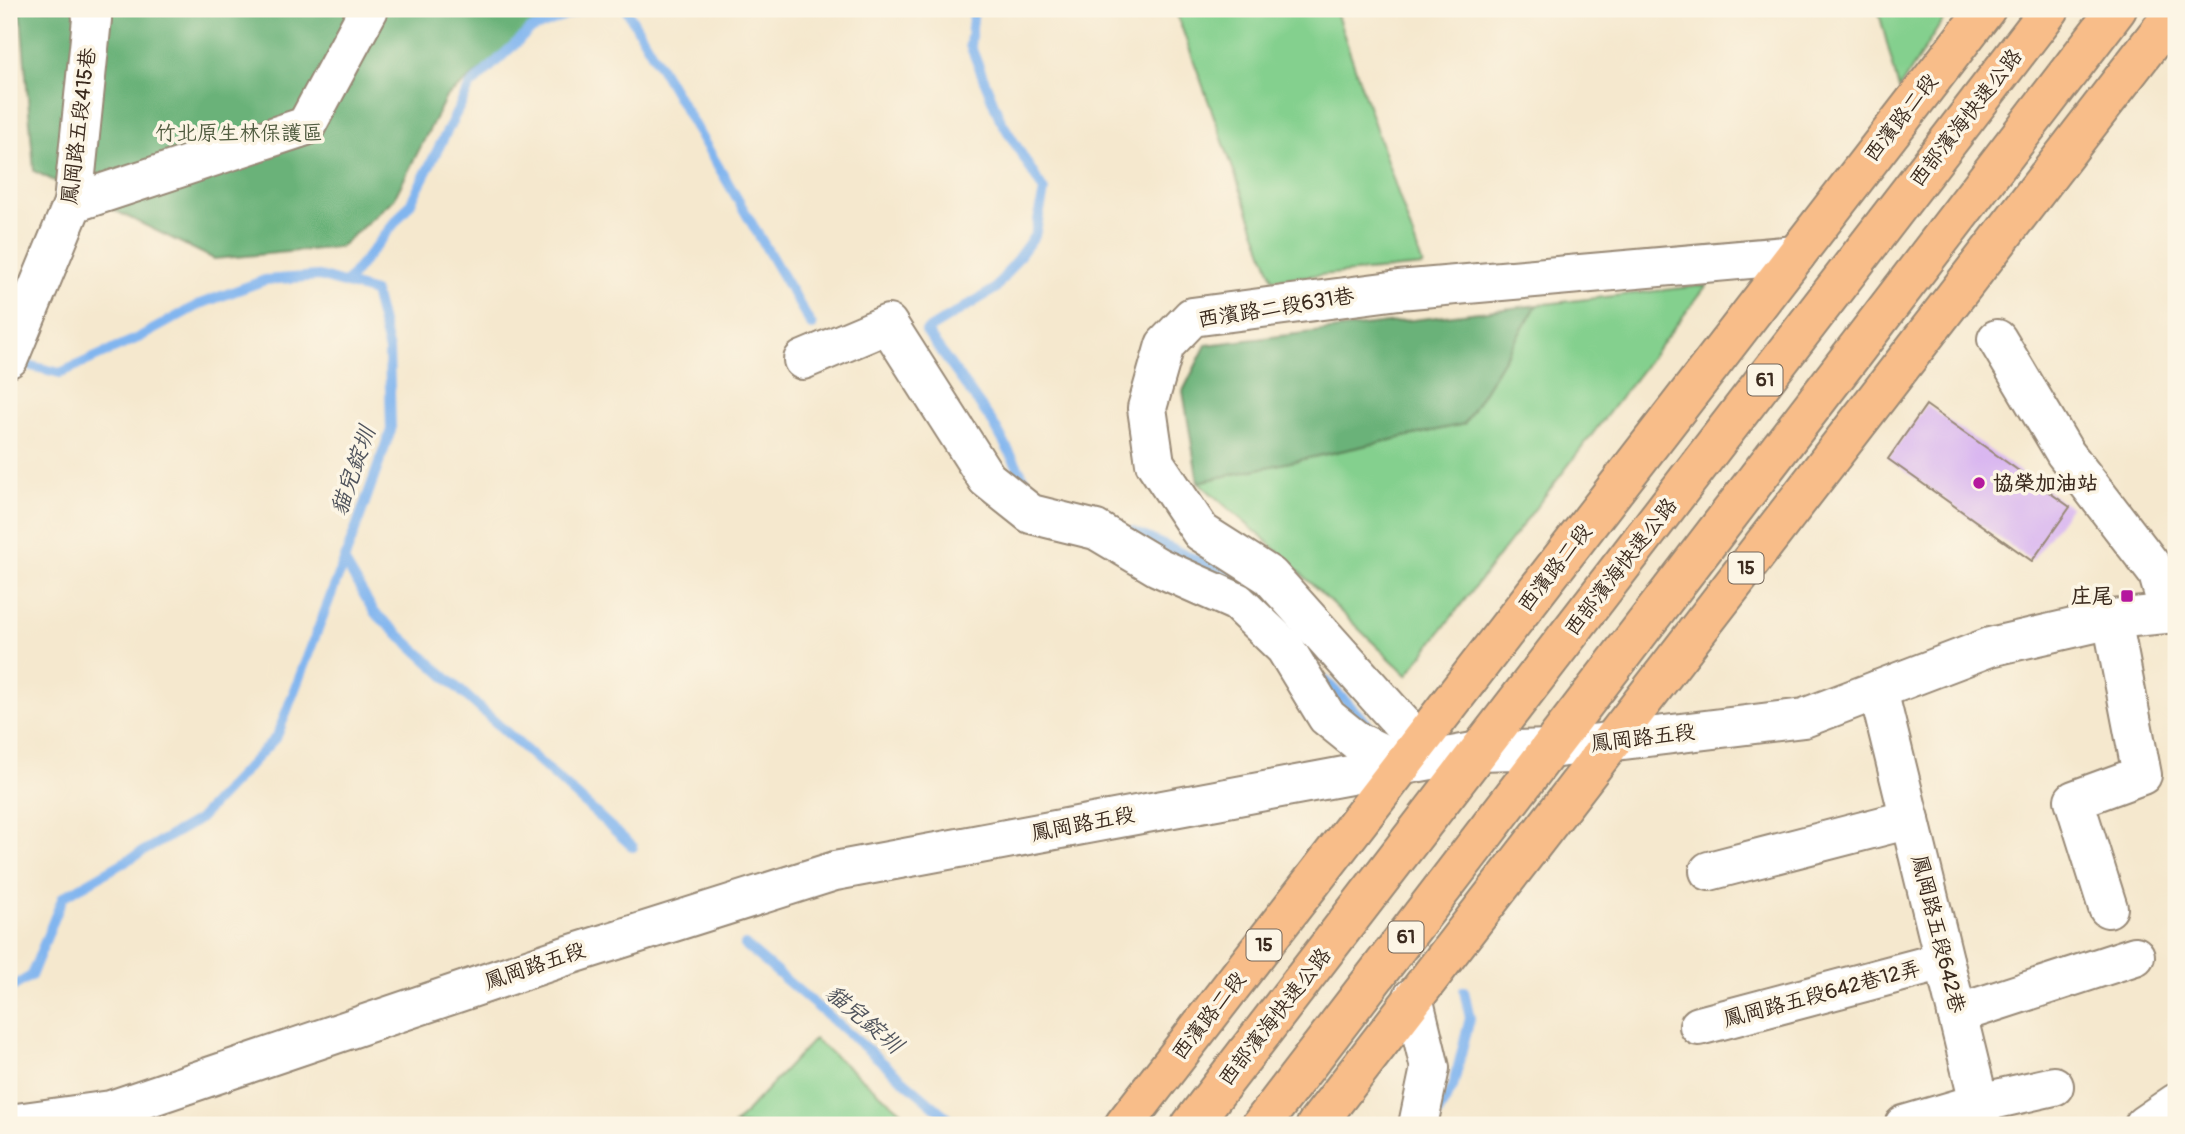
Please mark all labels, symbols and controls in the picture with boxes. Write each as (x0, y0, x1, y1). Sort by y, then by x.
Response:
street label: 西部濱海快速公路 (1904, 43, 2028, 193)
street label: 鳳岡路五段415巷 (56, 46, 102, 206)
street label: 西濱路二段 (1858, 68, 1944, 168)
park label: 竹北原生林保護區 (155, 120, 323, 147)
street label: 西濱路二段631巷 (1196, 282, 1356, 334)
road number: 61 (1748, 364, 1782, 396)
water label: 貓兒錠圳 (324, 420, 383, 519)
place label: 協榮加油站 (1993, 470, 2098, 497)
marker: 協榮加油站 (1971, 475, 1987, 491)
street label: 西部濱海快速公路 (1559, 492, 1683, 642)
street label: 西濱路二段 (1512, 518, 1598, 618)
road number: 15 (1728, 552, 1764, 583)
place label: 庄尾 (2071, 583, 2113, 610)
marker: 庄尾 (2119, 588, 2135, 604)
street label: 鳳岡路五段 (1589, 718, 1697, 758)
street label: 鳳岡路五段 (1029, 801, 1137, 847)
street label: 鳳岡路五段642巷 (1905, 852, 1971, 1016)
road number: 61 (1388, 922, 1424, 953)
road number: 15 (1246, 930, 1282, 960)
street label: 鳳岡路五段 (481, 936, 589, 996)
street label: 西部濱海快速公路 (1213, 942, 1337, 1092)
street label: 鳳岡路五段642巷12弄 (1720, 955, 1924, 1033)
street label: 西濱路二段 (1166, 966, 1252, 1066)
water label: 貓兒錠圳 (819, 978, 911, 1062)

